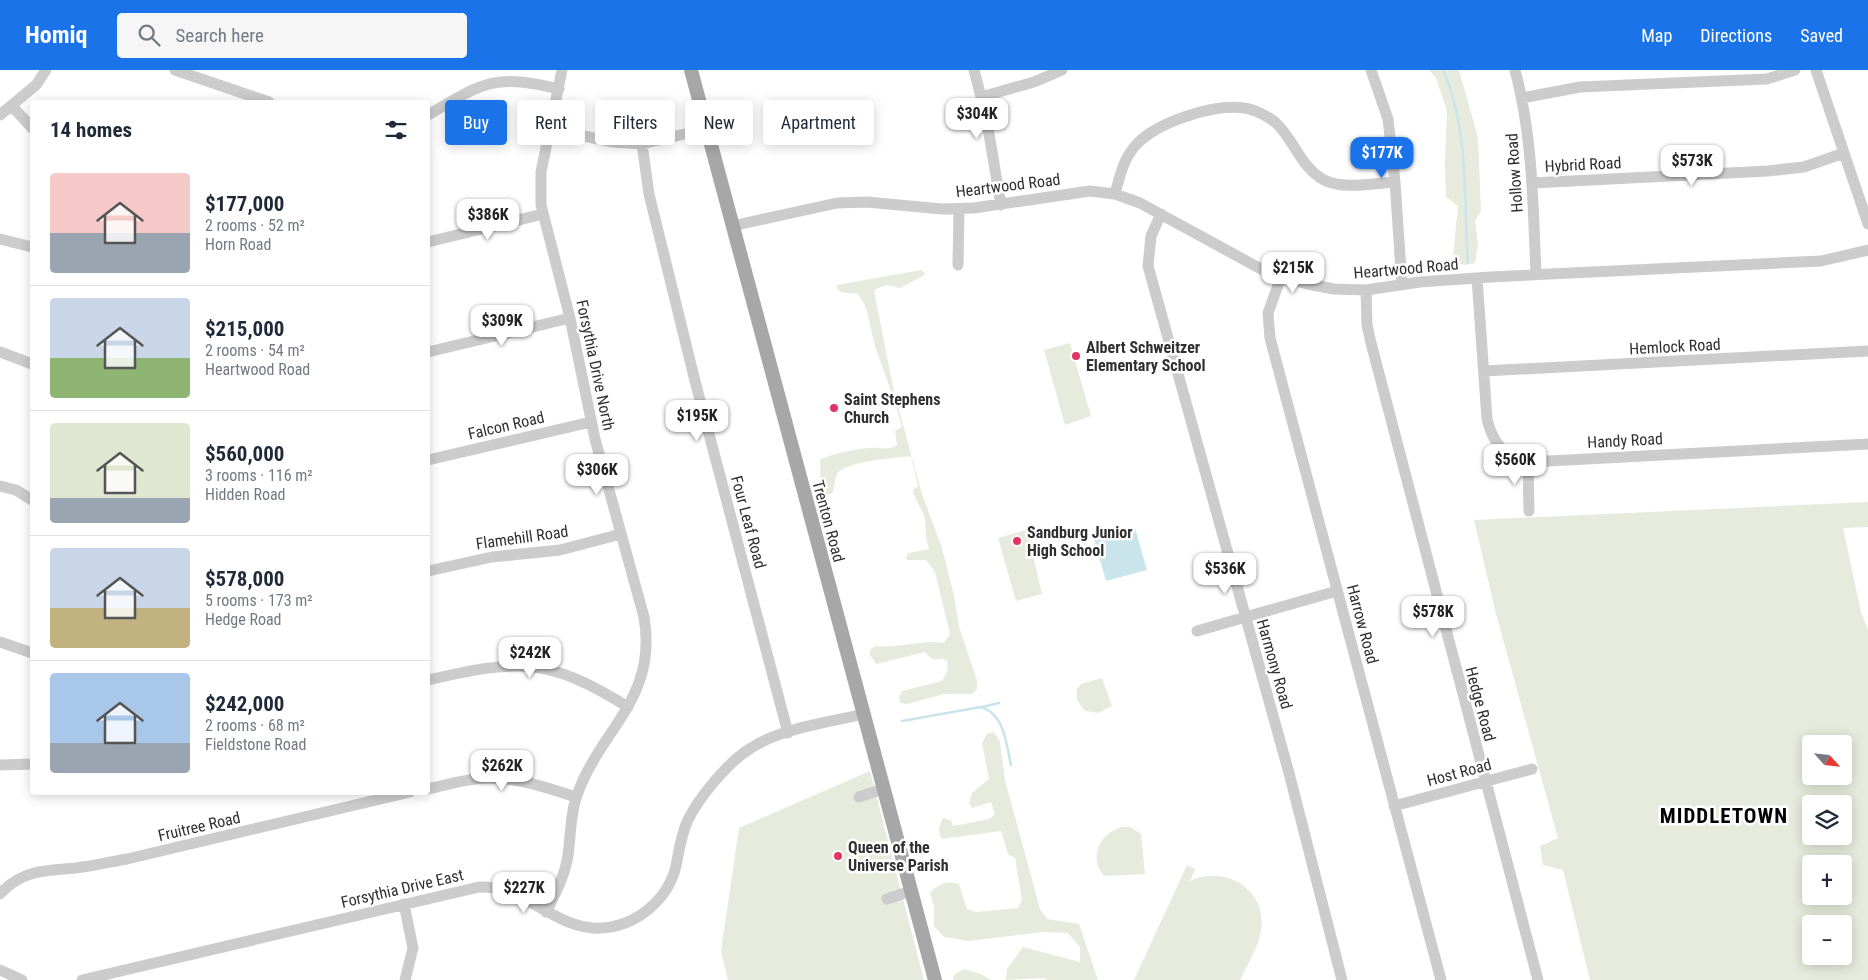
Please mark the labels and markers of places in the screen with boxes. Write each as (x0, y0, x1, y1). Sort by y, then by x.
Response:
pin: $304K (942, 98, 1012, 140)
pin: $177K (1347, 136, 1417, 179)
pin: $573K (1657, 144, 1727, 187)
pin: $386K (453, 198, 523, 241)
pin: $215K (1258, 252, 1328, 294)
pin: $309K (467, 304, 537, 347)
place label: Albert Schweitzer Elementary School (1086, 338, 1205, 375)
marker: Albert Schweitzer Elementary School (1070, 350, 1082, 362)
place label: Saint Stephens Church (844, 390, 940, 427)
pin: $195K (662, 400, 732, 442)
marker: Saint Stephens Church (828, 402, 840, 414)
pin: $560K (1480, 444, 1550, 486)
pin: $306K (562, 454, 632, 496)
place label: Sandburg Junior High School (1027, 523, 1133, 560)
marker: Sandburg Junior High School (1011, 535, 1023, 547)
pin: $536K (1190, 552, 1260, 595)
pin: $578K (1398, 596, 1468, 638)
pin: $242K (495, 636, 565, 679)
pin: $262K (467, 750, 537, 792)
place label: Queen of the Universe Parish (848, 838, 949, 875)
marker: Queen of the Universe Parish (832, 850, 844, 862)
pin: $227K (489, 872, 559, 914)

